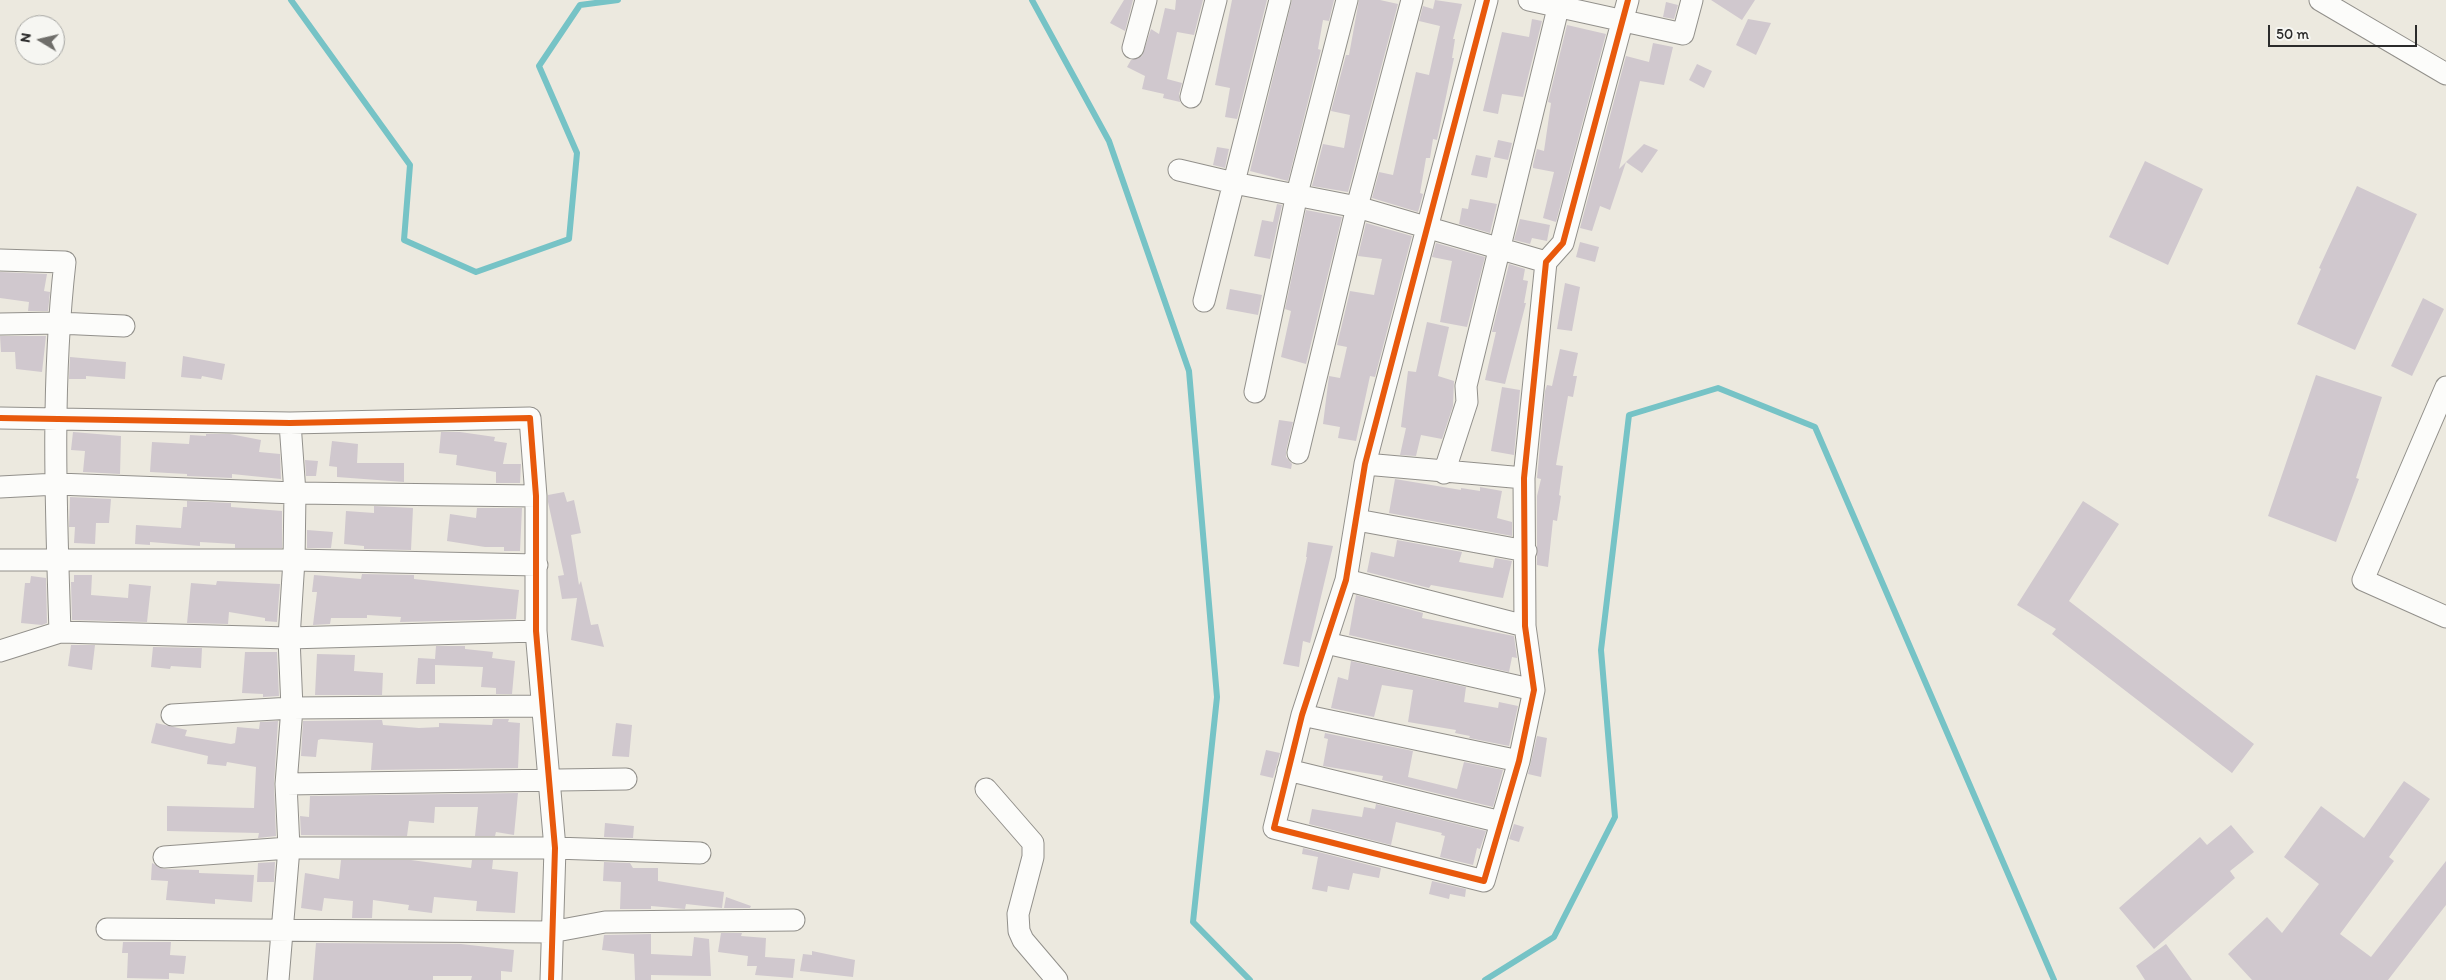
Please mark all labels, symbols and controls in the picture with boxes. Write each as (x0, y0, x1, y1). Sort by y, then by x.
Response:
north arrow (15, 15, 65, 65)
scale bar (2271, 15, 2420, 47)
text: 50 m (2276, 25, 2309, 43)
text: N (17, 32, 35, 44)

